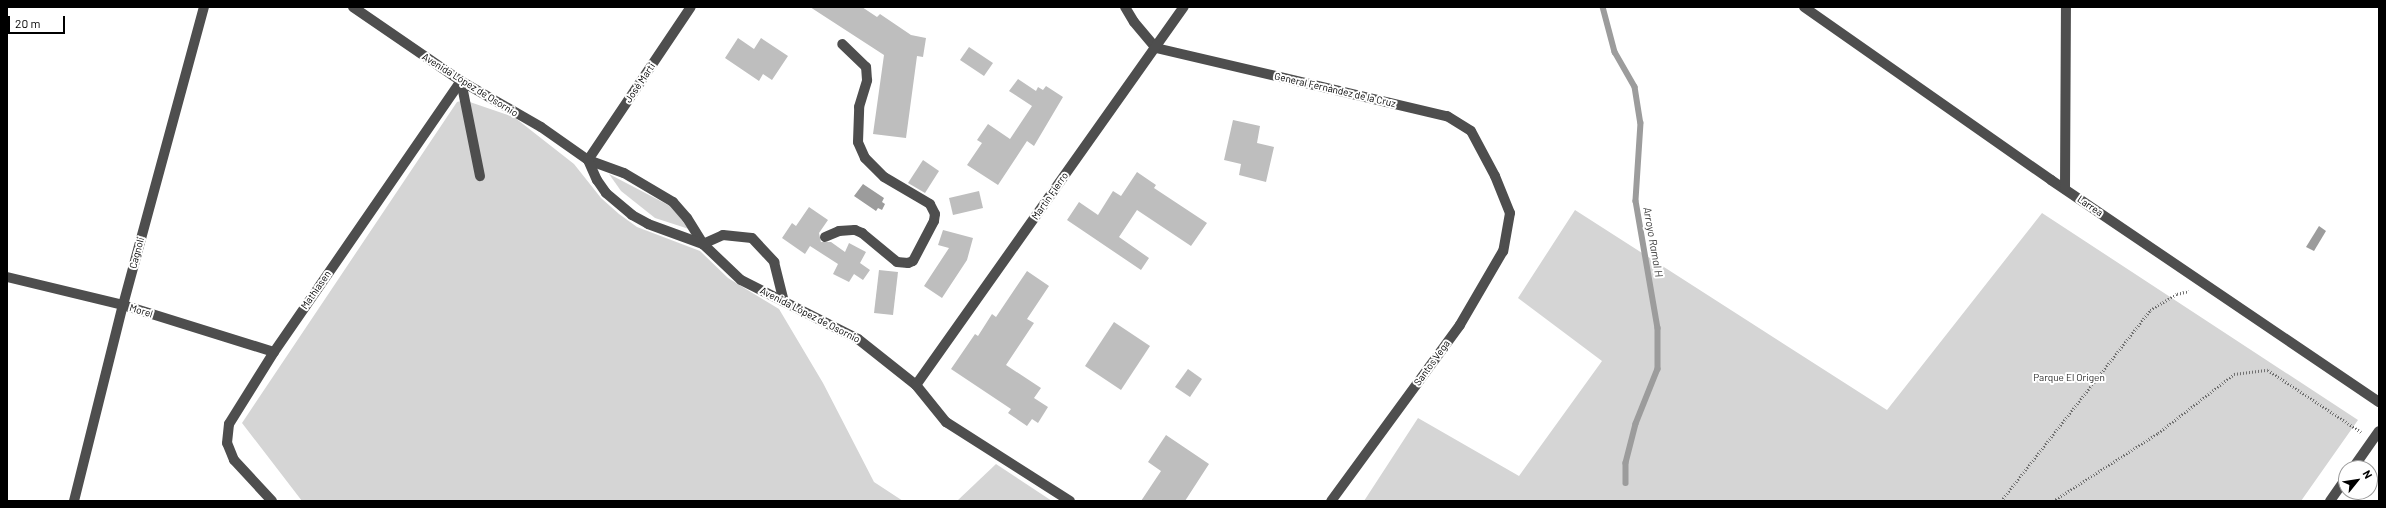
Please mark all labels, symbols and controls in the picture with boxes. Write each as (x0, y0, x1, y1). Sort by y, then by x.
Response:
scale bar (10, 8, 67, 34)
text: 20 m (15, 16, 41, 30)
street label: Avenida López de Osornio (420, 51, 520, 119)
street label: José Martí (622, 61, 658, 105)
street label: General Fernández de la Cruz (1273, 70, 1397, 110)
street label: Martín Fierro (1029, 170, 1071, 222)
street label: Larrea (2075, 193, 2105, 219)
water label: Arroyo Ramal H (1640, 206, 1666, 278)
street label: Cagnoli (127, 236, 147, 270)
street label: Mathiasen (298, 268, 334, 312)
street label: Avenida López de Osornio (758, 285, 862, 345)
street label: Morel (128, 302, 154, 320)
street label: Santos Vega (1411, 338, 1453, 388)
park label: Parque El Origen (2033, 372, 2105, 384)
north arrow (2338, 460, 2378, 500)
text: N (2360, 468, 2375, 481)

